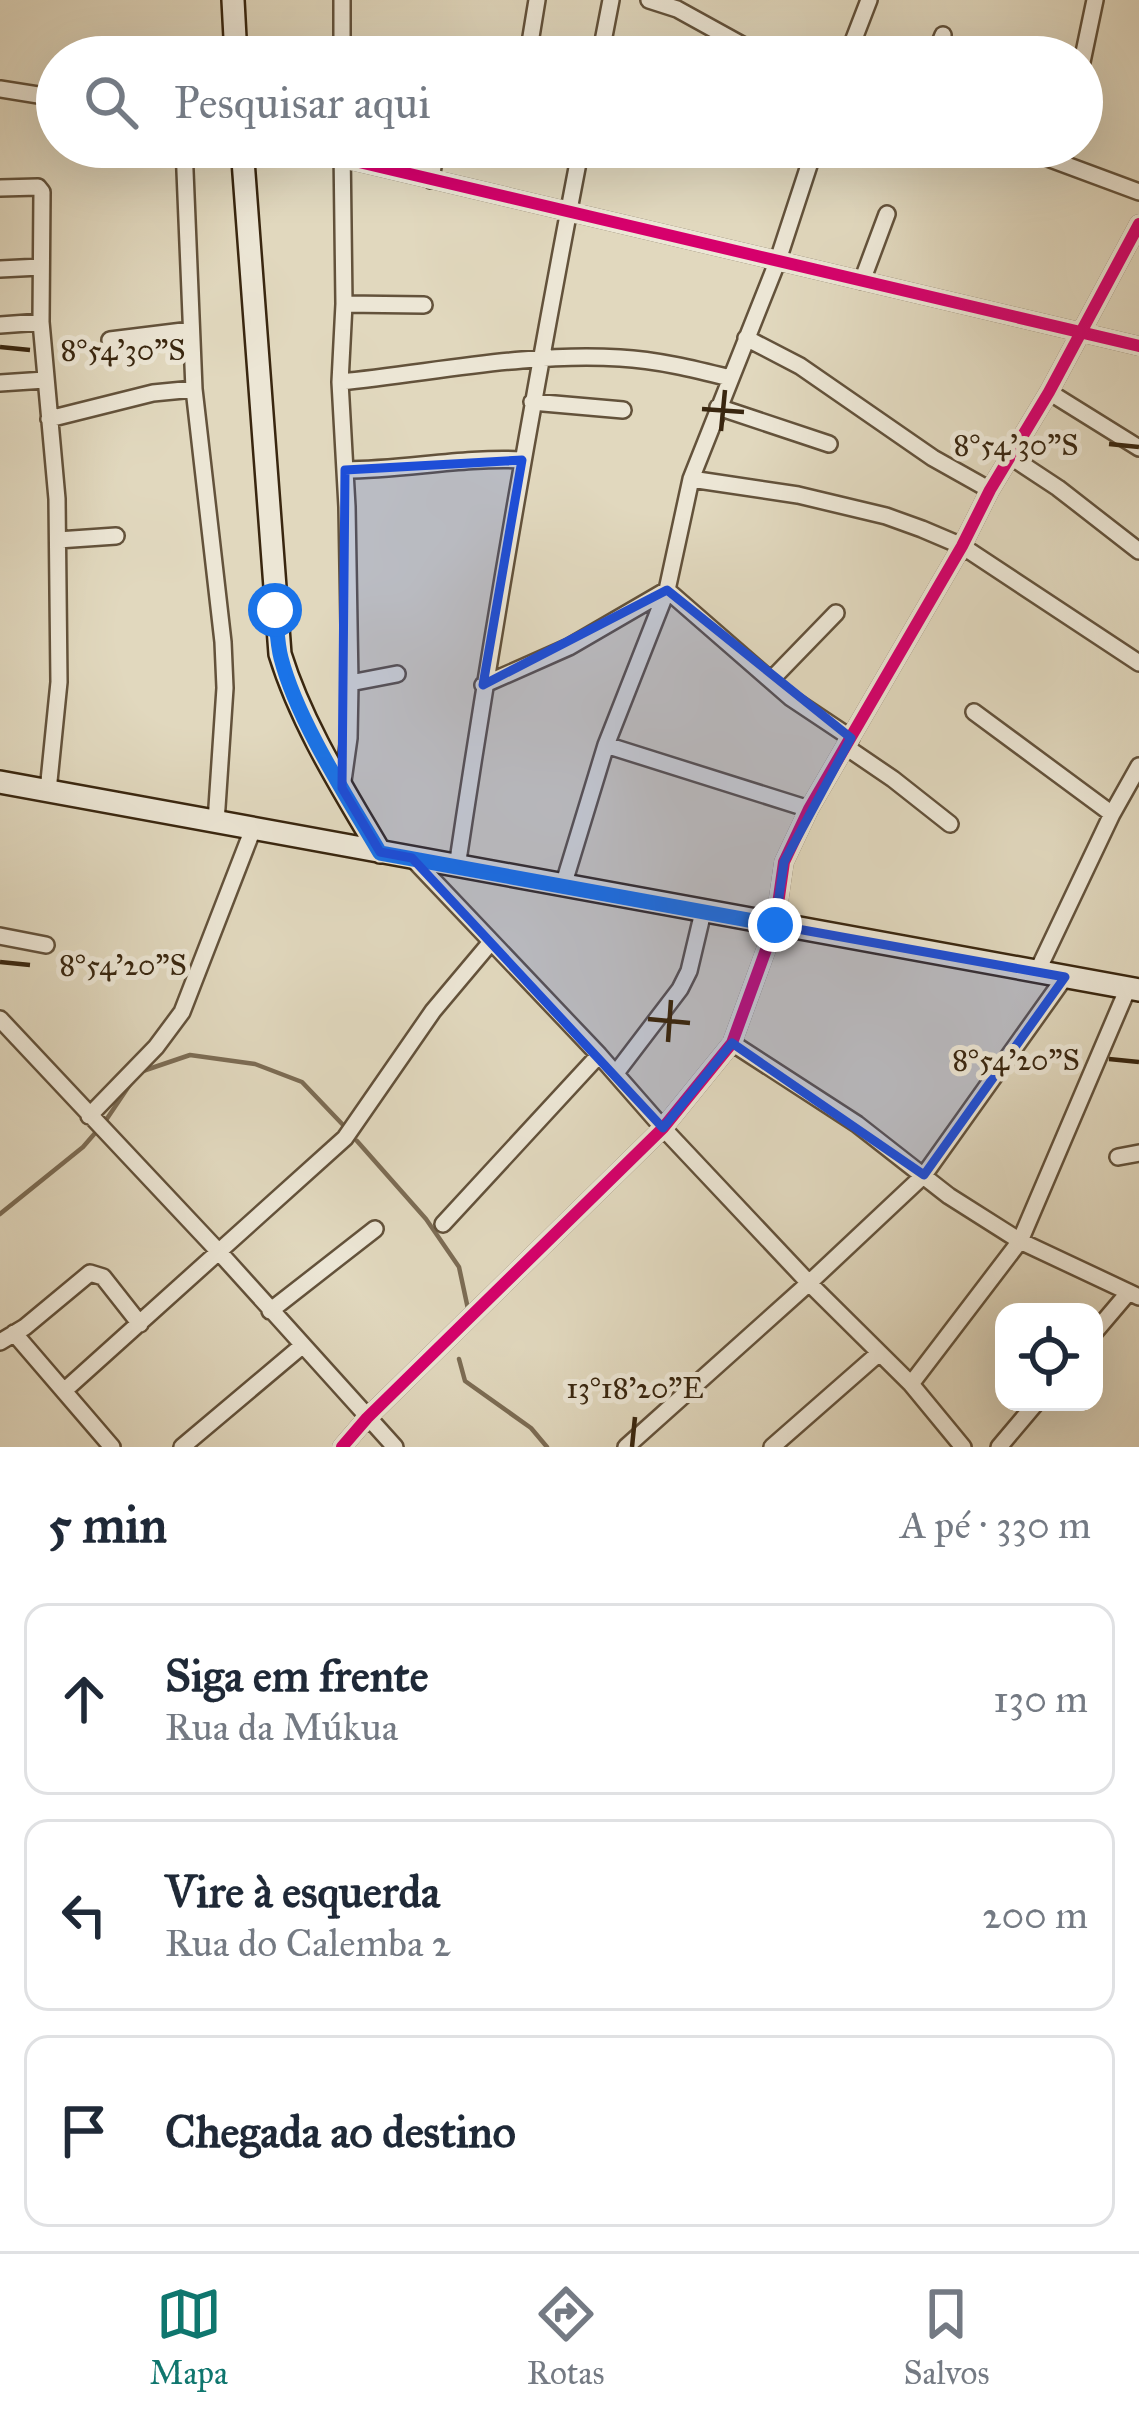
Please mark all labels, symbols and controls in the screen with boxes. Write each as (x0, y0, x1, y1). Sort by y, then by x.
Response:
search box (36, 36, 1103, 168)
icon: search (78, 69, 144, 135)
text: Pesquisar aqui (174, 75, 431, 130)
text: 8°54'30"S (61, 332, 185, 368)
text: 8°54'30"S (954, 427, 1078, 463)
route start (248, 583, 302, 637)
route end (748, 898, 802, 952)
text: 8°54'20"S (59, 947, 187, 983)
text: 8°54'20"S (952, 1042, 1080, 1078)
map controls (995, 1303, 1103, 1411)
button: locate (995, 1303, 1103, 1411)
text: 13°18'20"E (566, 1370, 704, 1406)
text: 5 min (48, 1494, 167, 1556)
text: A pé · 330 m (900, 1501, 1091, 1549)
text: Siga em frente (165, 1648, 429, 1703)
icon: ahead (51, 1666, 117, 1732)
text: 130 m (993, 1675, 1088, 1723)
text: Rua da Múkua (165, 1703, 398, 1751)
text: Vire à esquerda (165, 1864, 440, 1919)
icon: left (51, 1882, 117, 1948)
text: 200 m (982, 1891, 1088, 1939)
text: Rua do Calemba 2 (165, 1919, 451, 1967)
icon: arrive (51, 2098, 117, 2164)
text: Chegada ao destino (165, 2104, 516, 2159)
tab: Mapa (150, 2281, 228, 2393)
tab: Rotas (527, 2281, 604, 2393)
tab: Salvos (903, 2281, 989, 2393)

